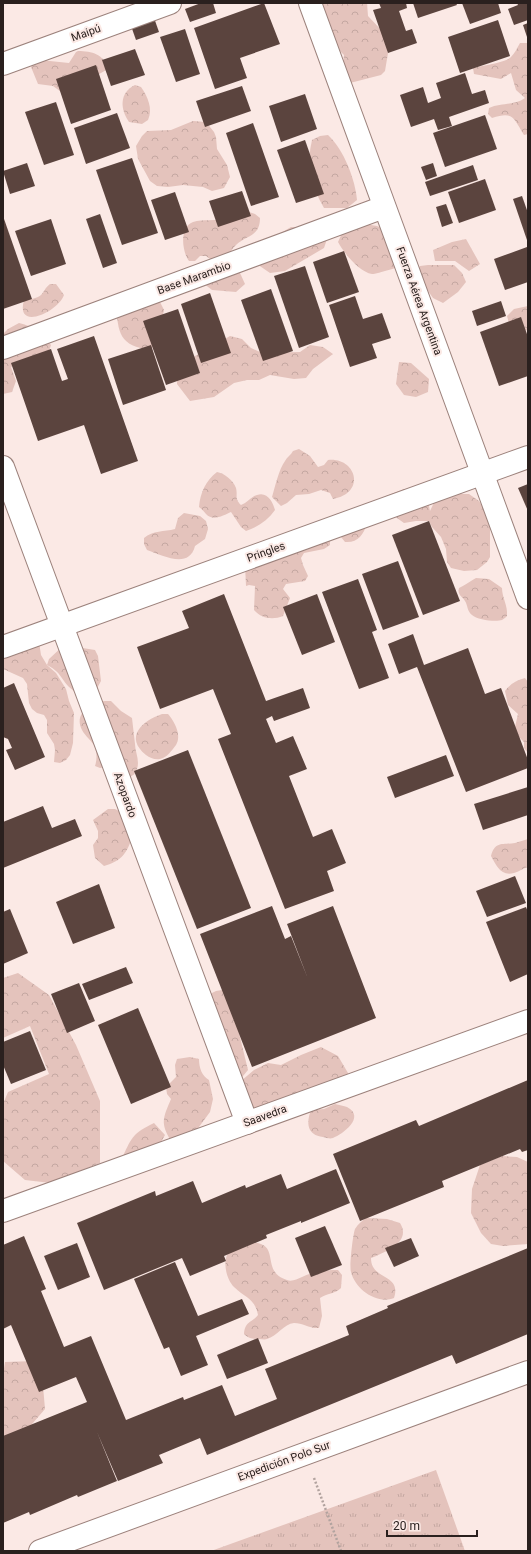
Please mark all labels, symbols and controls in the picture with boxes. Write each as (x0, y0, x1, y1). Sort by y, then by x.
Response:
street label: Maipú (69, 22, 103, 44)
street label: Fuerza Aérea Argentina (393, 245, 445, 357)
street label: Base Marambio (156, 259, 232, 297)
street label: Pringles (245, 539, 287, 565)
street label: Azopardo (111, 771, 139, 819)
street label: Saavedra (242, 1102, 288, 1130)
street label: Expedición Polo Sur (236, 1438, 332, 1484)
scale bar (387, 1512, 477, 1538)
text: 20 m (393, 1519, 420, 1533)

